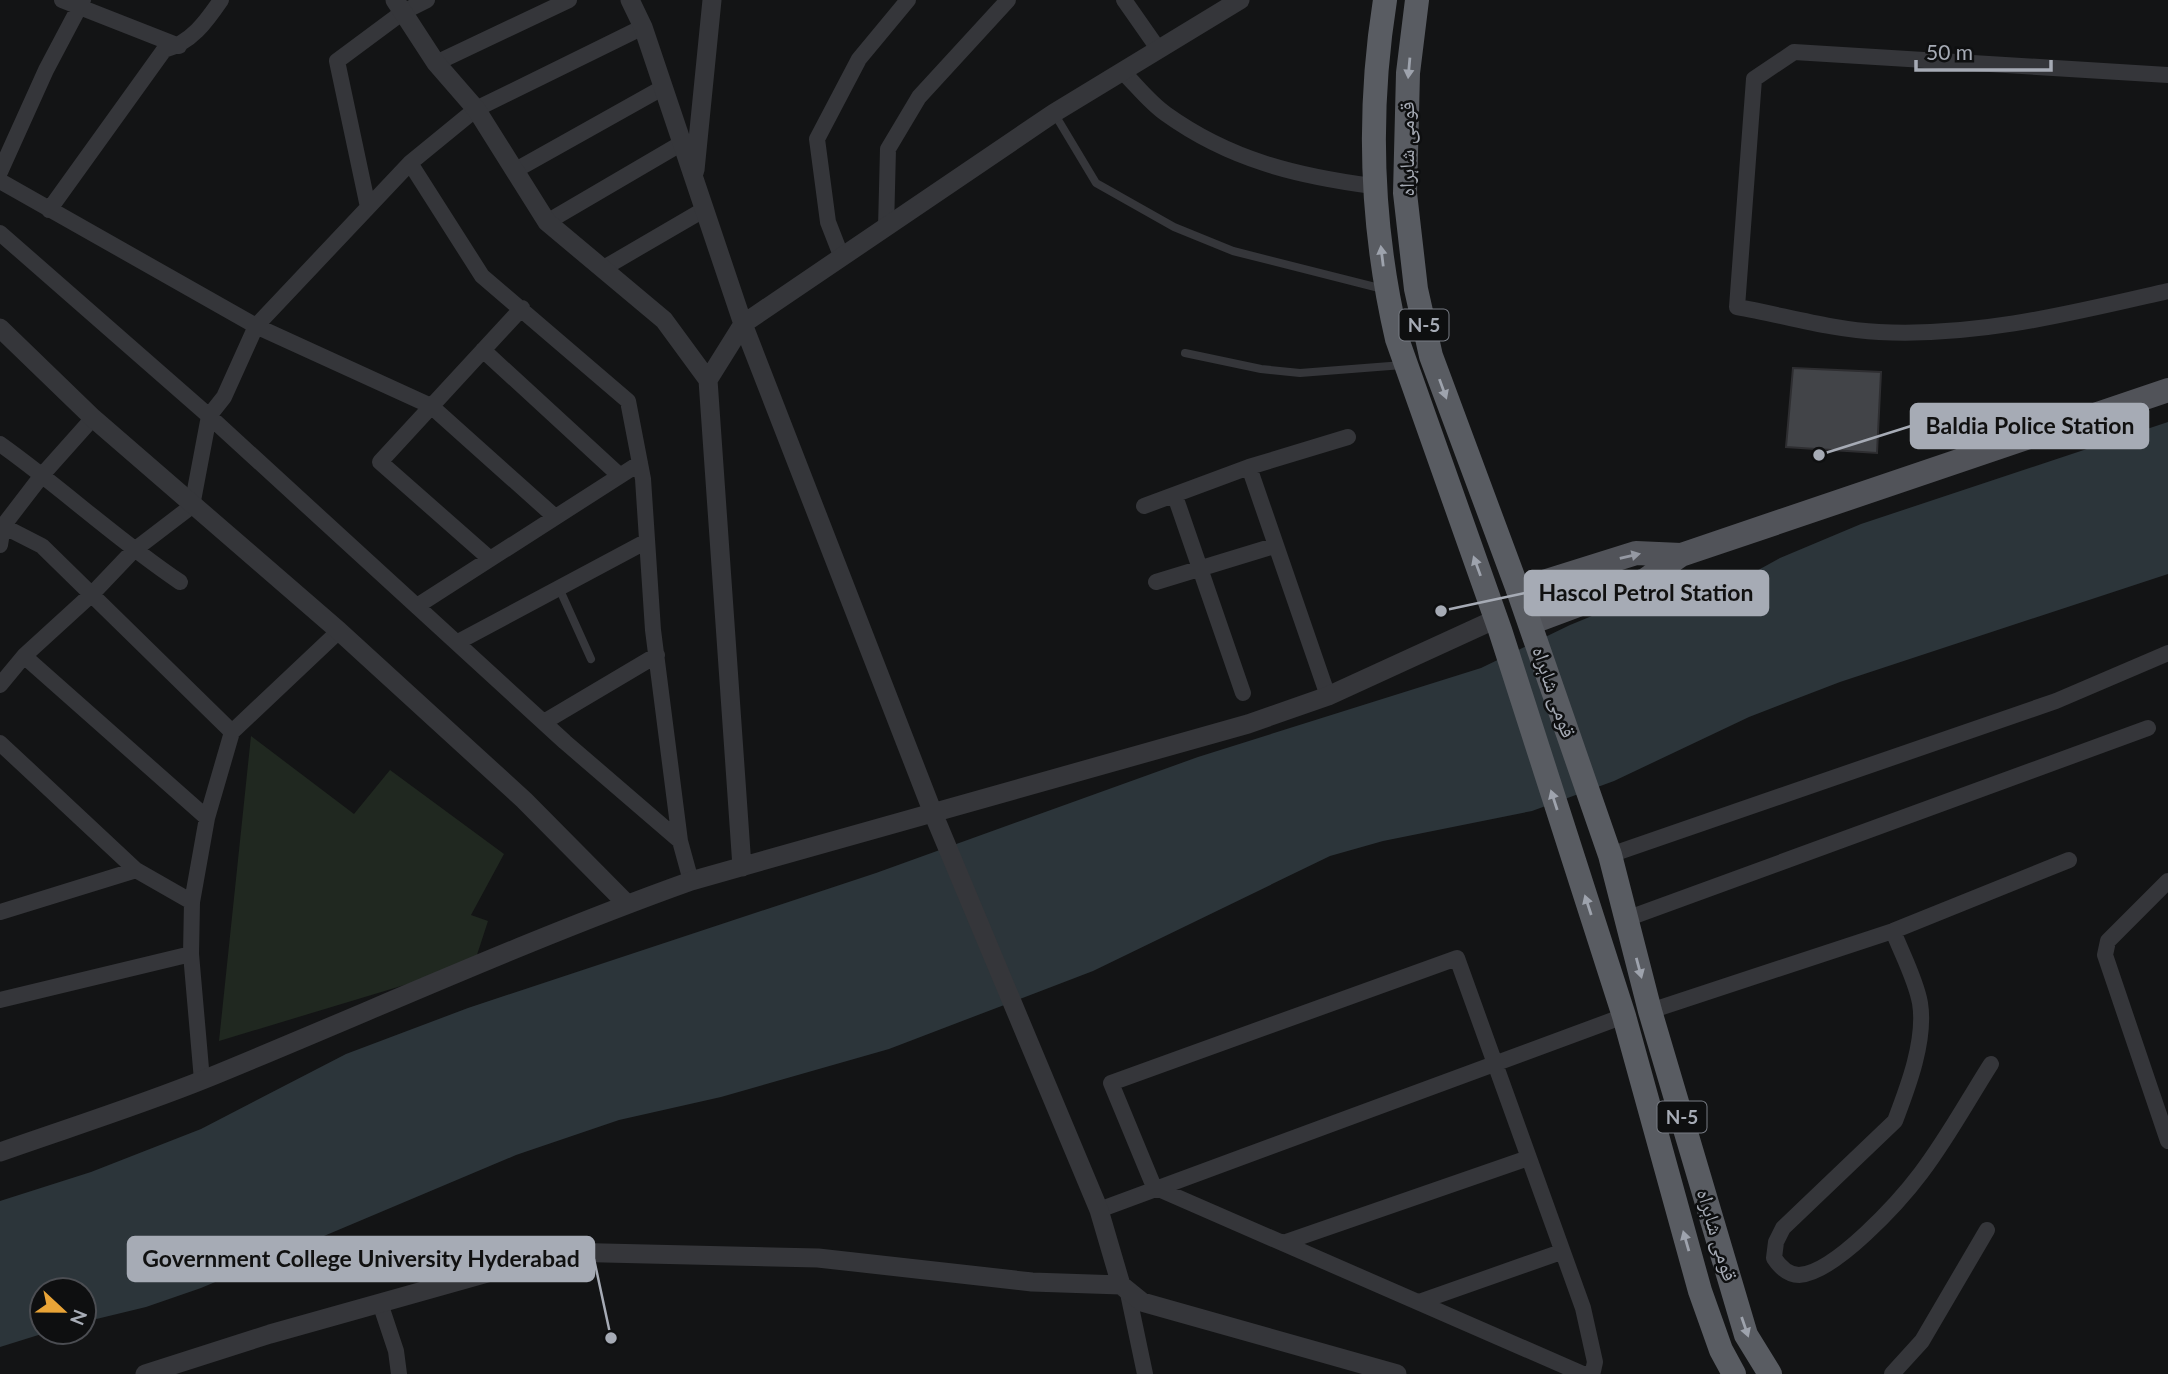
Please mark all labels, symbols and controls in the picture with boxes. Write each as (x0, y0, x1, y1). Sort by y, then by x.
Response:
scale bar (1916, 28, 2051, 72)
text: 50 m (1926, 39, 1973, 64)
one-way arrow (1403, 57, 1414, 79)
street label: قومی شاہراہ (1393, 102, 1420, 196)
one-way arrow (1376, 245, 1387, 267)
road number: N-5 (1400, 310, 1448, 340)
one-way arrow (1438, 378, 1449, 399)
callout: Baldia Police Station (1911, 404, 2148, 448)
text: Baldia Police Station (1926, 411, 2134, 439)
one-way arrow (1619, 551, 1641, 562)
one-way arrow (1471, 556, 1482, 577)
callout: Hascol Petrol Station (1525, 571, 1768, 615)
text: Hascol Petrol Station (1539, 578, 1753, 606)
street label: قومی شاہراہ (1526, 643, 1583, 741)
one-way arrow (1548, 789, 1559, 810)
one-way arrow (1582, 895, 1593, 916)
one-way arrow (1634, 957, 1645, 979)
road number: N-5 (1658, 1102, 1706, 1133)
street label: قومی شاہراہ (1691, 1185, 1744, 1284)
one-way arrow (1681, 1230, 1691, 1251)
callout: Government College University Hyderabad (128, 1237, 594, 1281)
text: Government College University Hyderabad (142, 1244, 580, 1272)
north arrow (28, 1276, 98, 1346)
text: N (66, 1306, 93, 1329)
one-way arrow (1740, 1317, 1751, 1338)

